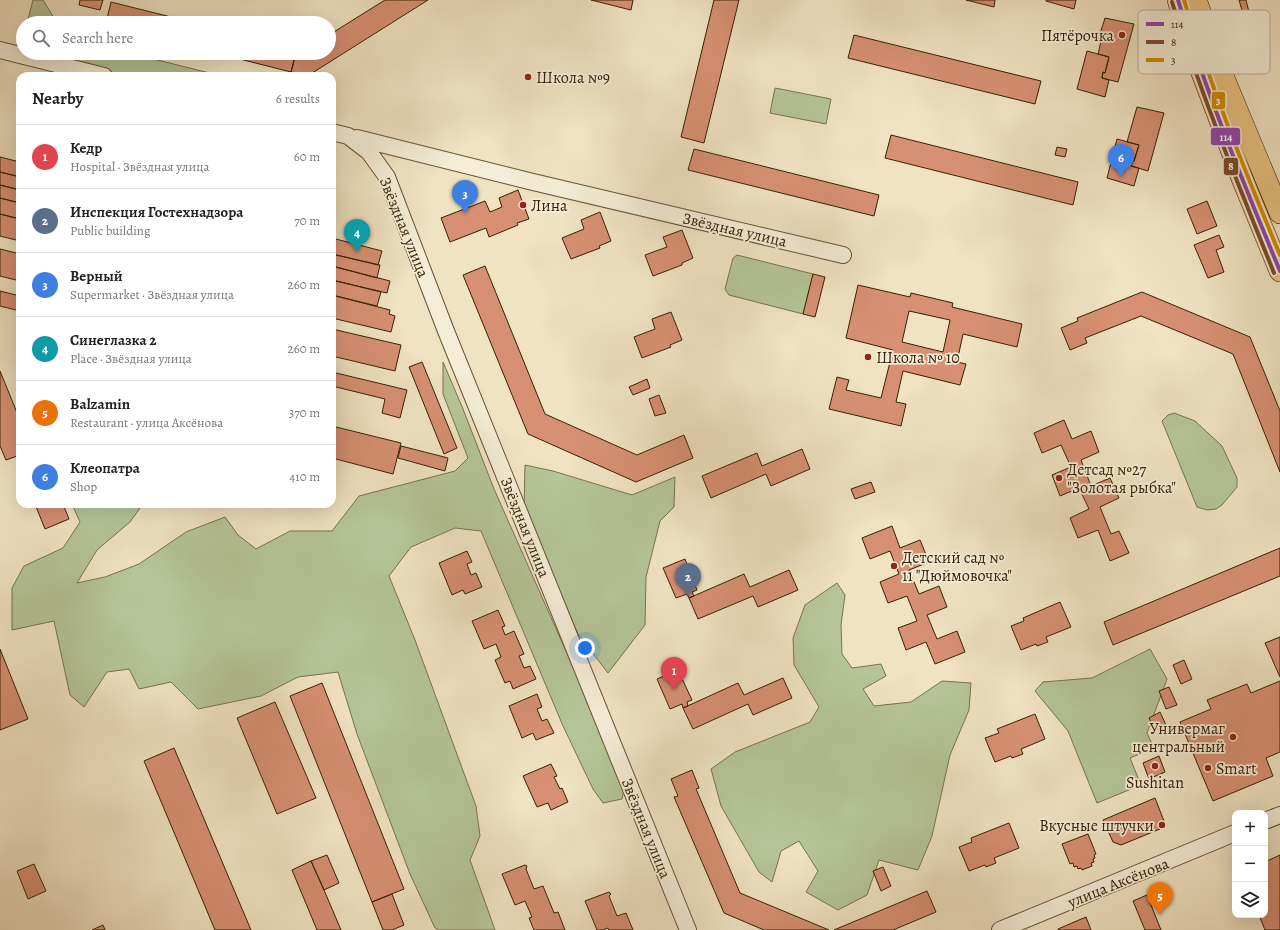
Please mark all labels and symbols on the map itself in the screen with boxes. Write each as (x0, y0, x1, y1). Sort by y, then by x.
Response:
legend (1138, 10, 1270, 74)
text: 114 (1171, 17, 1184, 32)
place label: Пятёрочка (1041, 25, 1115, 47)
marker: Пятёрочка (1117, 30, 1127, 40)
text: 8 (1171, 35, 1176, 50)
text: 3 (1171, 53, 1176, 68)
place label: Школа №9 (536, 67, 610, 89)
marker: Школа №9 (523, 72, 533, 82)
line badge: 3 (1211, 91, 1226, 110)
text: 3 (1216, 93, 1221, 108)
line badge: 114 (1210, 127, 1241, 146)
text: 114 (1219, 130, 1233, 145)
pin: 6 (1108, 144, 1134, 177)
line badge: 8 (1223, 157, 1239, 176)
text: 8 (1228, 159, 1234, 174)
street label: Звёздная улица (374, 174, 434, 281)
pin: 3 (452, 180, 478, 213)
place label: Лина (531, 195, 568, 217)
marker: Лина (518, 200, 528, 210)
street label: Звёздная улица (680, 207, 790, 253)
pin: 4 (344, 219, 370, 252)
place label: Школа № 10 (876, 347, 960, 369)
marker: Школа № 10 (863, 352, 873, 362)
place label: Детсад №27 "Золотая рыбка" (1067, 459, 1176, 499)
marker: Детсад №27 "Золотая рыбка" (1054, 473, 1064, 483)
street label: Звёздная улица (495, 474, 555, 581)
place label: Детский сад № 11 "Дюймовочка" (902, 547, 1012, 587)
marker: Детский сад № 11 "Дюймовочка" (889, 561, 899, 571)
pin: 2 (675, 563, 701, 596)
your location (575, 638, 595, 658)
pin: 1 (661, 657, 687, 690)
place label: Универмаг центральный (1132, 718, 1225, 758)
marker: Универмаг центральный (1228, 732, 1238, 742)
place label: Smart (1216, 758, 1257, 780)
marker: Sushitan (1150, 761, 1160, 771)
marker: Smart (1203, 763, 1213, 773)
place label: Sushitan (1126, 772, 1184, 794)
street label: Звёздная улица (616, 775, 676, 882)
place label: Вкусные штучки (1039, 815, 1154, 837)
marker: Вкусные штучки (1157, 820, 1167, 830)
street label: улица Аксёнова (1064, 852, 1173, 914)
pin: 5 (1147, 882, 1173, 915)

